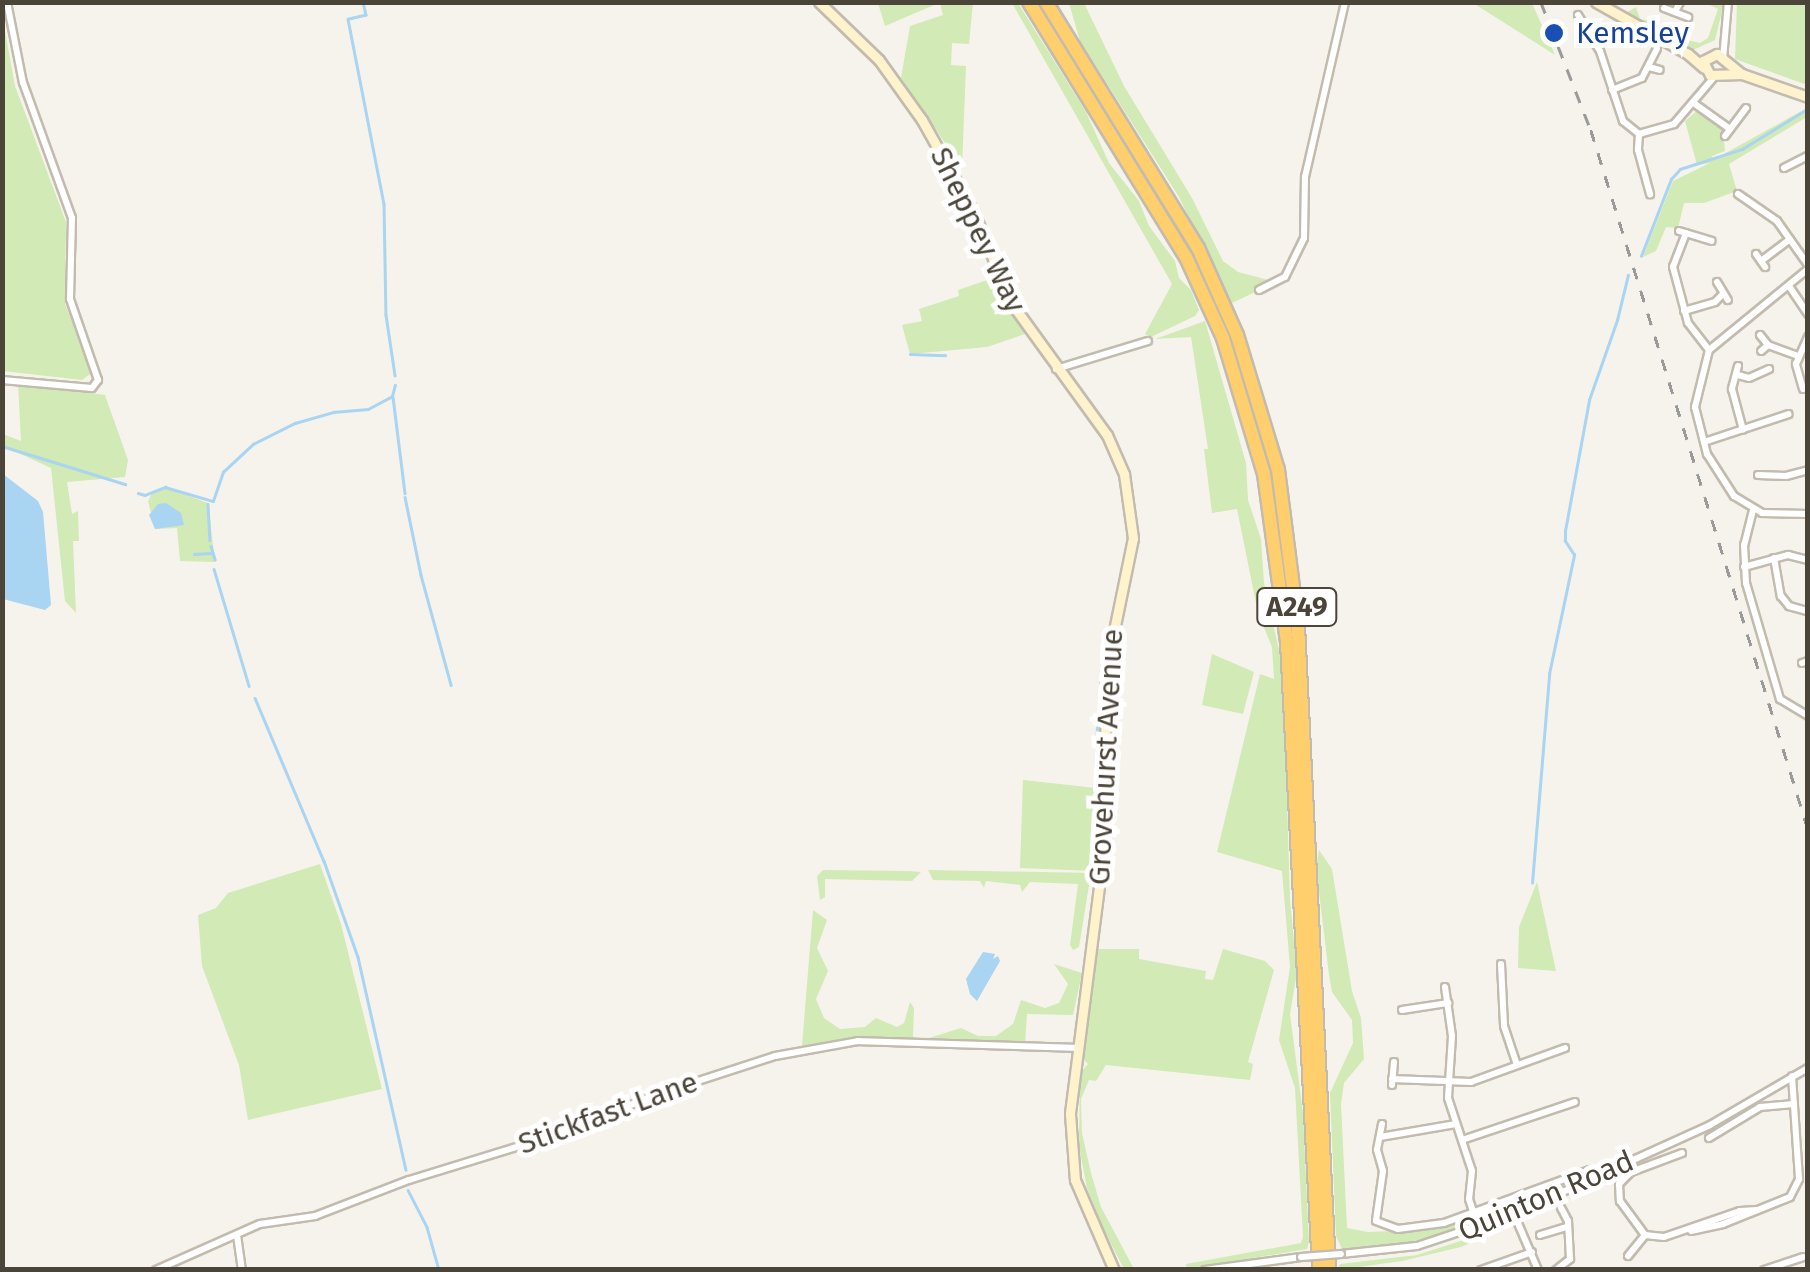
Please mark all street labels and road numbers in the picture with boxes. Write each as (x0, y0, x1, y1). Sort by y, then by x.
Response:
street label: Sheppey Way (923, 142, 1033, 318)
road number: A249 (1254, 584, 1340, 630)
street label: Grovehurst Avenue (1081, 628, 1131, 886)
street label: Stickfast Lane (513, 1064, 703, 1162)
street label: Quinton Road (1453, 1143, 1639, 1249)

